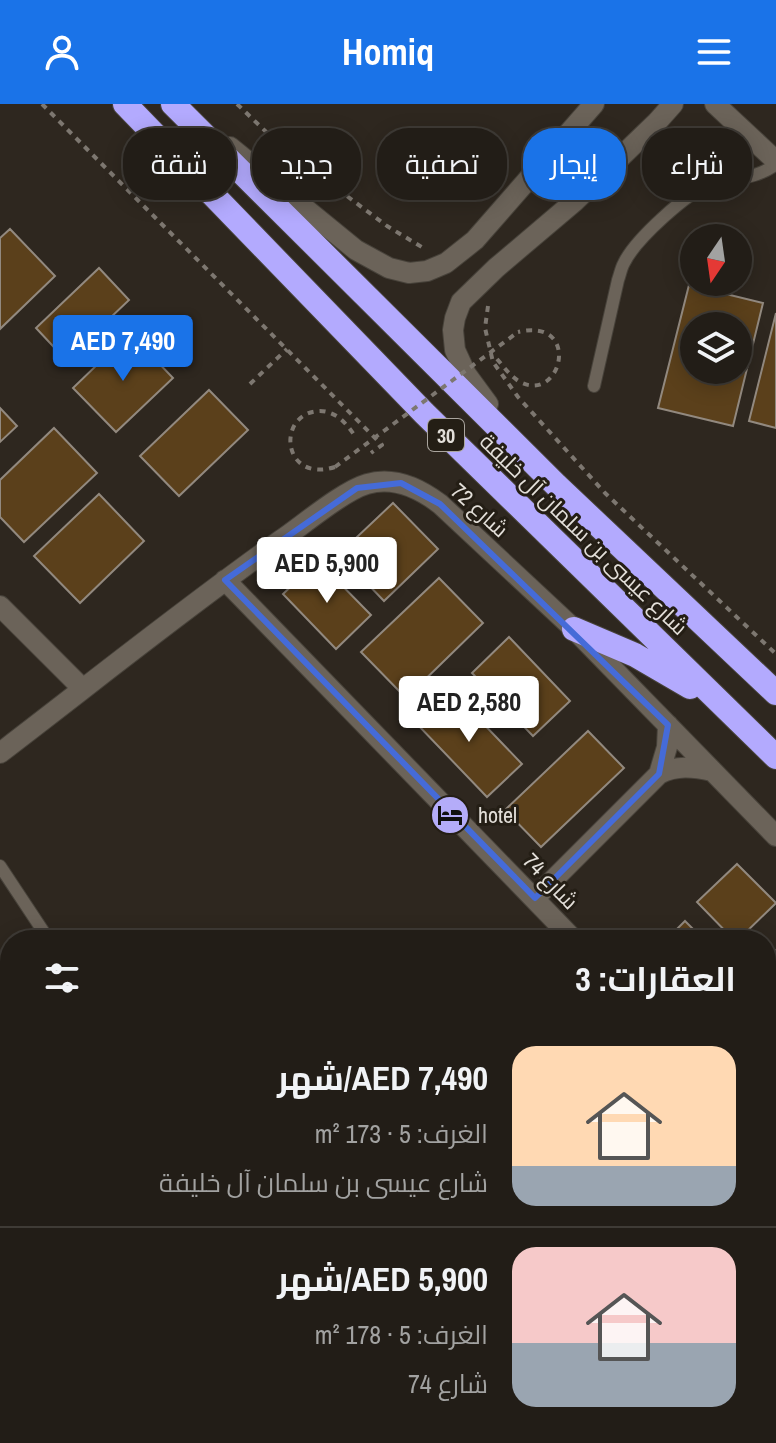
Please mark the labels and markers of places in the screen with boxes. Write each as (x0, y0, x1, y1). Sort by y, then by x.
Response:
pin: AED 7,490 (31, 315, 215, 383)
pin: AED 5,900 (235, 537, 419, 605)
pin: AED 2,580 (377, 676, 561, 744)
hotel icon: hotel (429, 794, 471, 836)
place label: hotel (478, 800, 517, 830)

